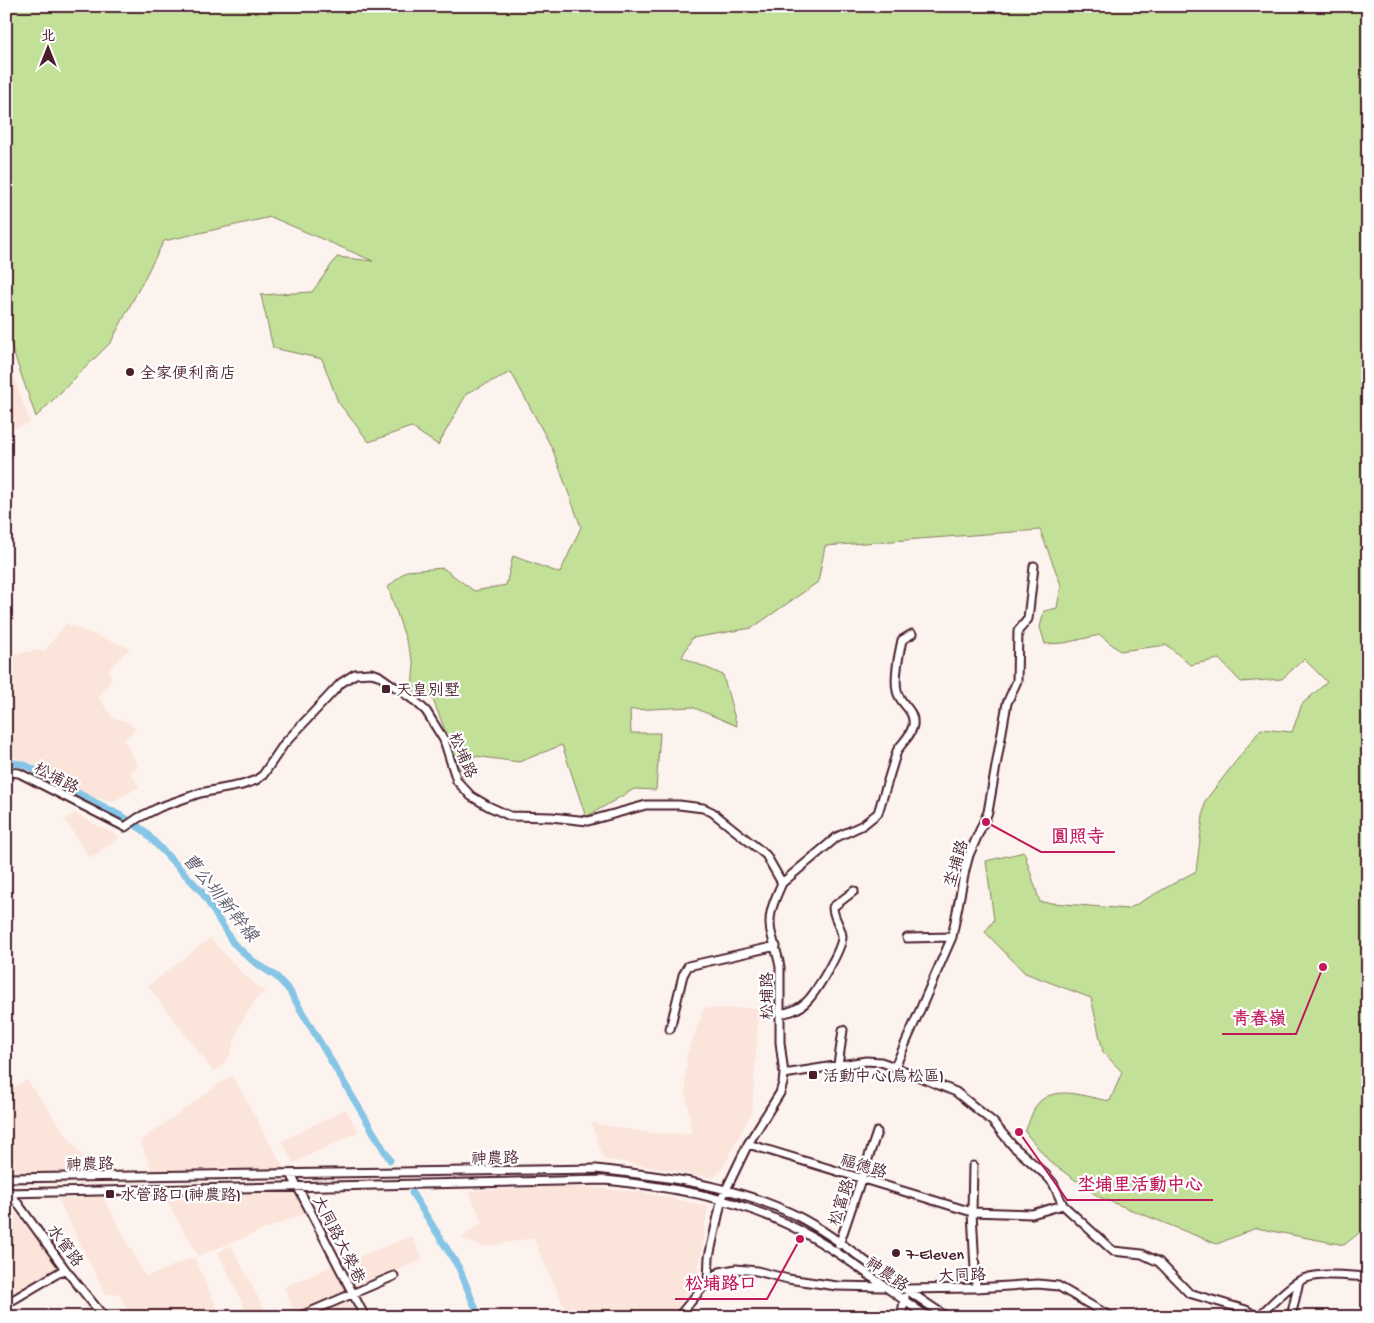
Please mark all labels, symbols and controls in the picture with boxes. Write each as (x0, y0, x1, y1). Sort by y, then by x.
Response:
north arrow (22, 22, 72, 72)
text: 北 (41, 29, 55, 46)
place label: 全家便利商店 (140, 364, 236, 385)
marker: 全家便利商店 (124, 366, 136, 378)
place label: 天皇別墅 (396, 681, 460, 702)
marker: 天皇別墅 (380, 683, 392, 695)
street label: 松埔路 (443, 730, 481, 782)
street label: 松埔路 (30, 759, 82, 800)
callout: 圓照寺 (1041, 819, 1115, 852)
text: 圓照寺 (1051, 827, 1105, 849)
street label: 坔埔路 (940, 838, 974, 890)
water label: 曹公圳新幹線 (177, 849, 263, 948)
street label: 松埔路 (758, 972, 779, 1020)
callout: 青春嶺 (1222, 1001, 1296, 1034)
text: 青春嶺 (1232, 1008, 1286, 1031)
place label: 活動中心(鳥松區) (823, 1067, 944, 1088)
marker: 活動中心(鳥松區) (807, 1069, 819, 1081)
street label: 神農路 (471, 1149, 519, 1170)
street label: 福德路 (837, 1150, 889, 1184)
street label: 神農路 (66, 1155, 114, 1176)
callout: 坔埔里活動中心 (1067, 1167, 1213, 1200)
text: 坔埔里活動中心 (1077, 1175, 1203, 1197)
street label: 松富路 (825, 1177, 860, 1229)
place label: 水管路口(神農路) (120, 1186, 241, 1207)
marker: 水管路口(神農路) (104, 1188, 116, 1200)
street label: 大同路大榮巷 (307, 1193, 369, 1288)
street label: 水管路 (41, 1221, 87, 1272)
marker: 7-Eleven (890, 1247, 902, 1259)
place label: 7-Eleven (905, 1247, 964, 1266)
street label: 神農路 (861, 1253, 912, 1297)
street label: 大同路 (938, 1265, 986, 1288)
callout: 松埔路口 (675, 1266, 767, 1299)
text: 松埔路口 (685, 1274, 757, 1296)

